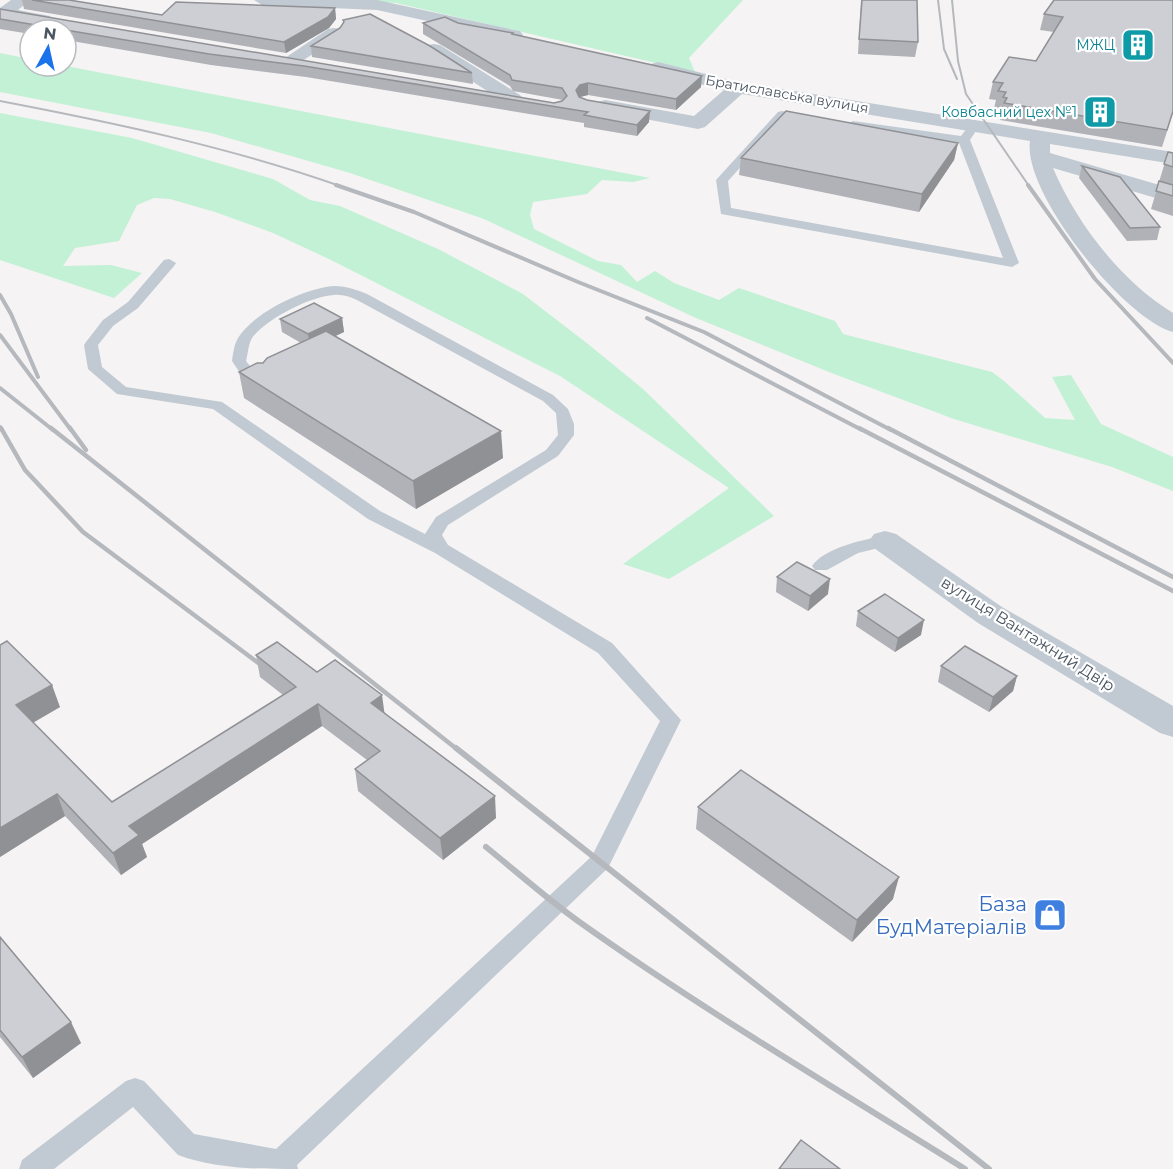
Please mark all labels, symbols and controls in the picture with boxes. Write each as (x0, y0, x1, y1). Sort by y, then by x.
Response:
north arrow (18, 18, 78, 78)
text: N (42, 23, 58, 44)
building icon: МЖЦ (1120, 27, 1156, 63)
place label: МЖЦ (1076, 36, 1115, 54)
street label: Братиславська вулиця (704, 71, 870, 117)
building icon: Ковбасний цех №1 (1082, 94, 1118, 130)
place label: Ковбасний цех №1 (941, 103, 1077, 121)
street label: вулиця Вантажний Двір (938, 573, 1118, 695)
place label: База БудМатеріалів (876, 892, 1027, 939)
shop icon: База БудМатеріалів (1032, 897, 1068, 933)

